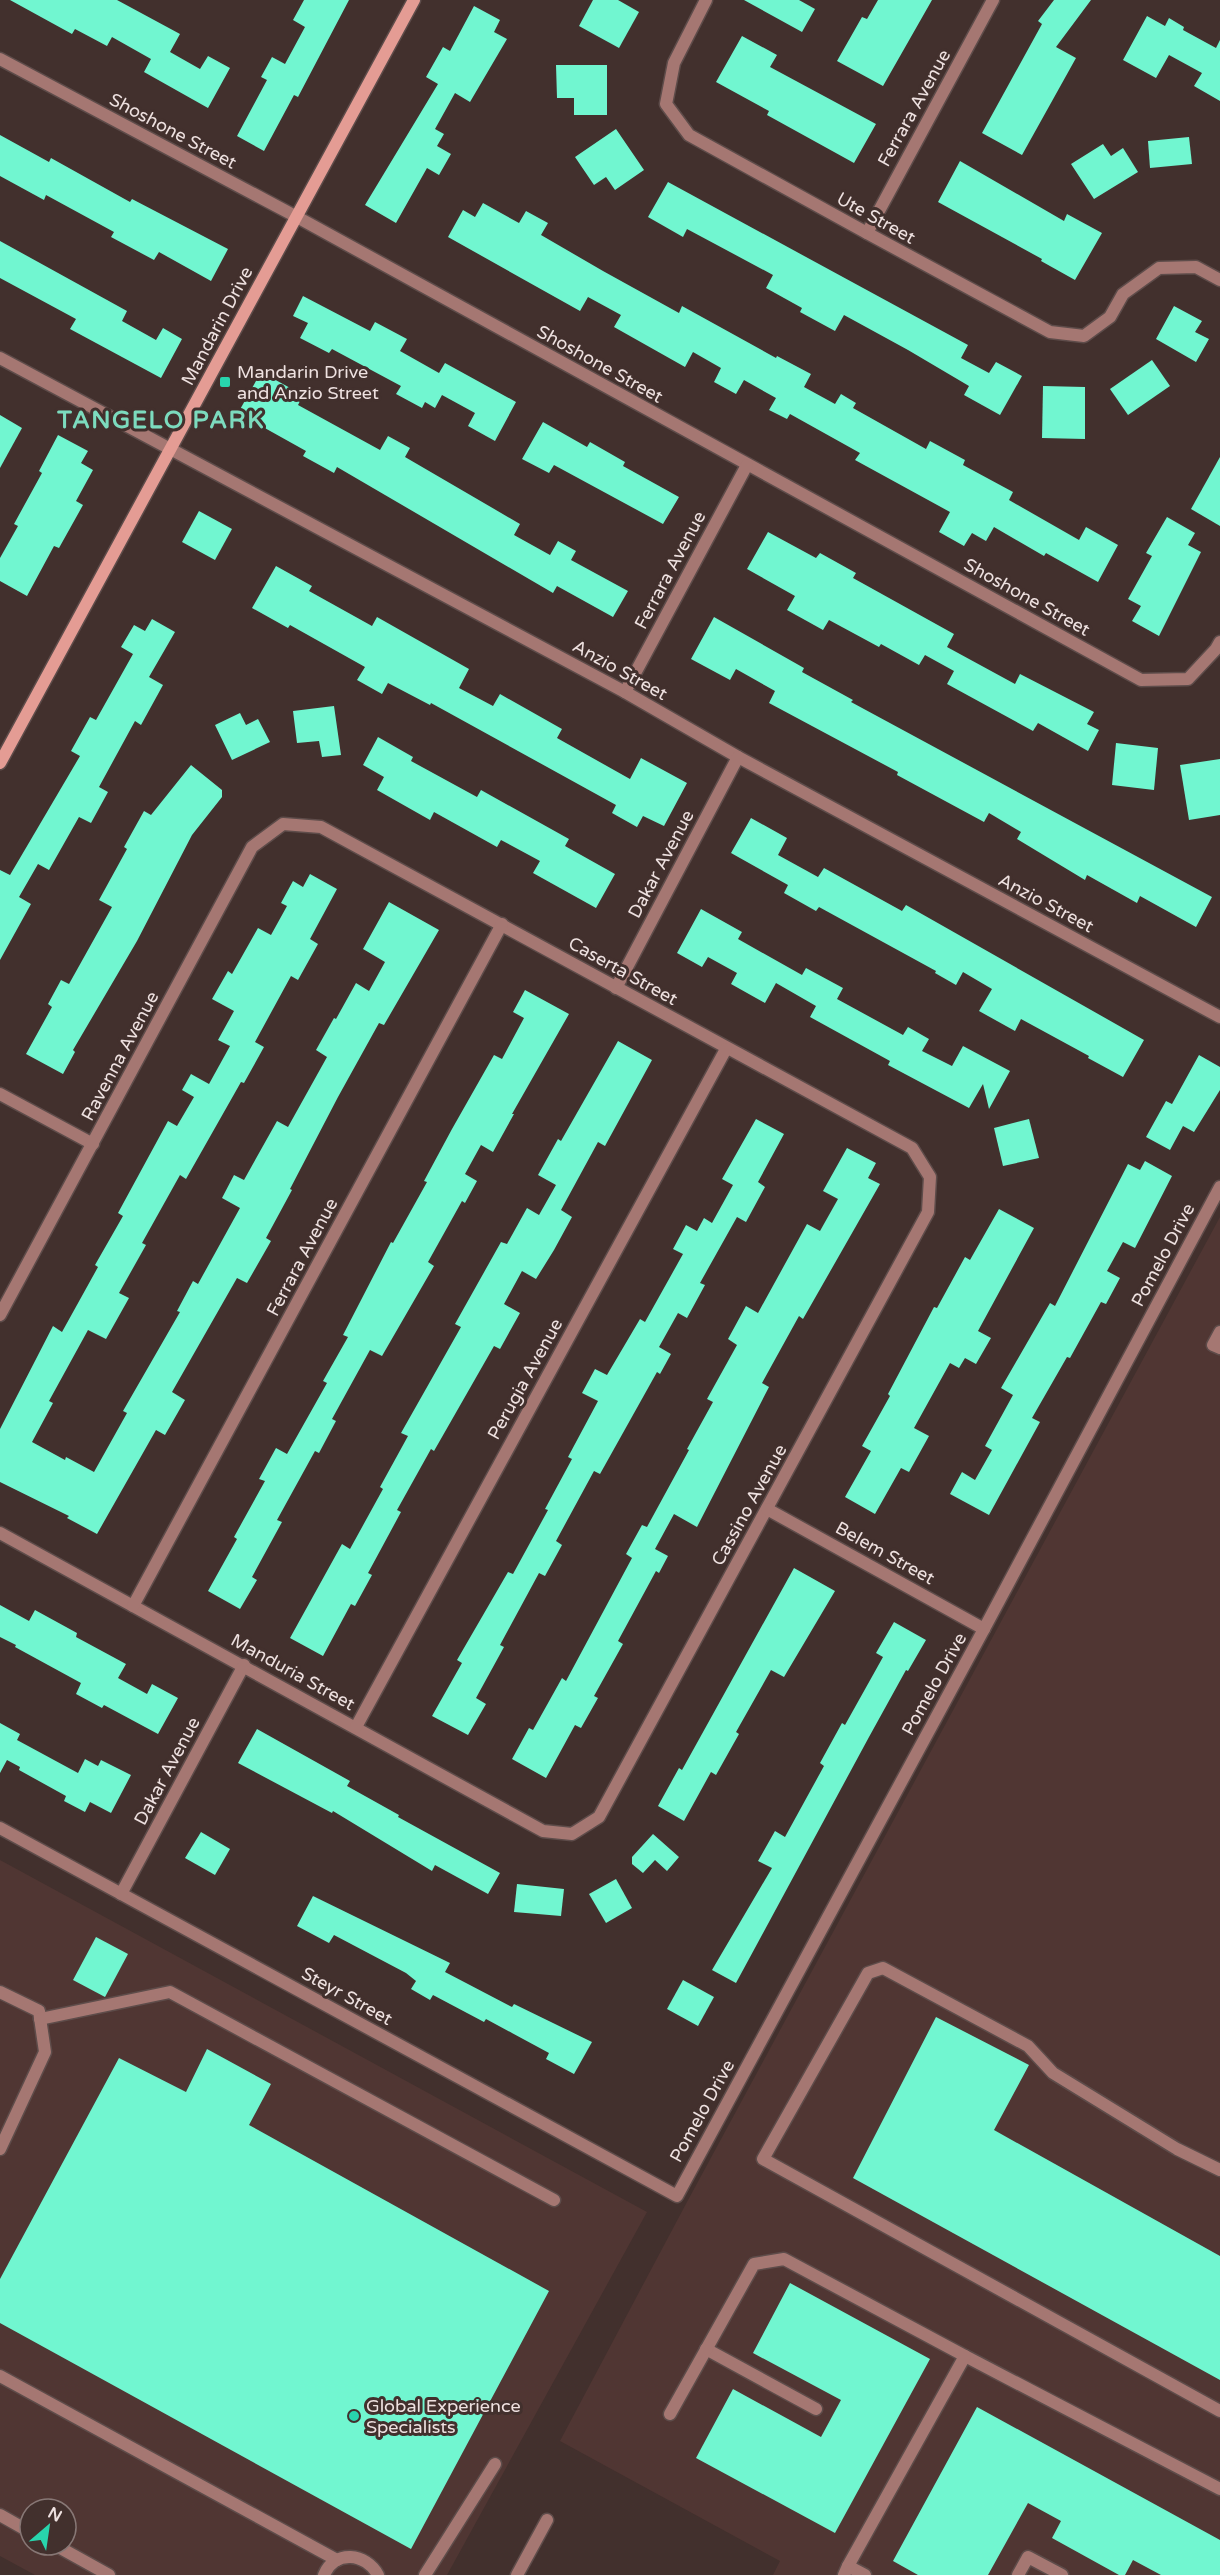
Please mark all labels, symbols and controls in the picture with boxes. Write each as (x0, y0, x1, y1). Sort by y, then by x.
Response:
street label: Ferrara Avenue (873, 46, 955, 170)
street label: Shoshone Street (106, 88, 240, 174)
street label: Ute Street (833, 187, 919, 249)
street label: Mandarin Drive (176, 263, 258, 389)
street label: Shoshone Street (533, 320, 667, 408)
place label: Mandarin Drive and Anzio Street (237, 361, 379, 404)
marker: Mandarin Drive and Anzio Street (218, 375, 232, 389)
district label: TANGELO PARK (56, 406, 265, 435)
street label: Ferrara Avenue (630, 507, 710, 633)
street label: Shoshone Street (960, 553, 1094, 641)
street label: Anzio Street (569, 635, 671, 705)
street label: Dakar Avenue (623, 806, 699, 922)
street label: Anzio Street (995, 869, 1098, 937)
street label: Caserta Street (565, 932, 682, 1010)
street label: Ravenna Avenue (77, 987, 163, 1125)
street label: Ferrara Avenue (262, 1194, 342, 1320)
street label: Pomelo Drive (1127, 1200, 1199, 1310)
street label: Perugia Avenue (483, 1315, 567, 1443)
street label: Cassino Avenue (707, 1440, 791, 1570)
street label: Belem Street (832, 1517, 938, 1589)
street label: Manduria Street (227, 1629, 359, 1715)
street label: Pomelo Drive (897, 1629, 971, 1739)
street label: Dakar Avenue (129, 1713, 205, 1829)
street label: Steyr Street (298, 1962, 396, 2030)
street label: Pomelo Drive (665, 2056, 739, 2166)
place label: Global Experience Specialists (366, 2395, 521, 2438)
marker: Global Experience Specialists (347, 2409, 361, 2423)
north arrow (18, 2497, 78, 2557)
text: N (44, 2503, 65, 2527)

